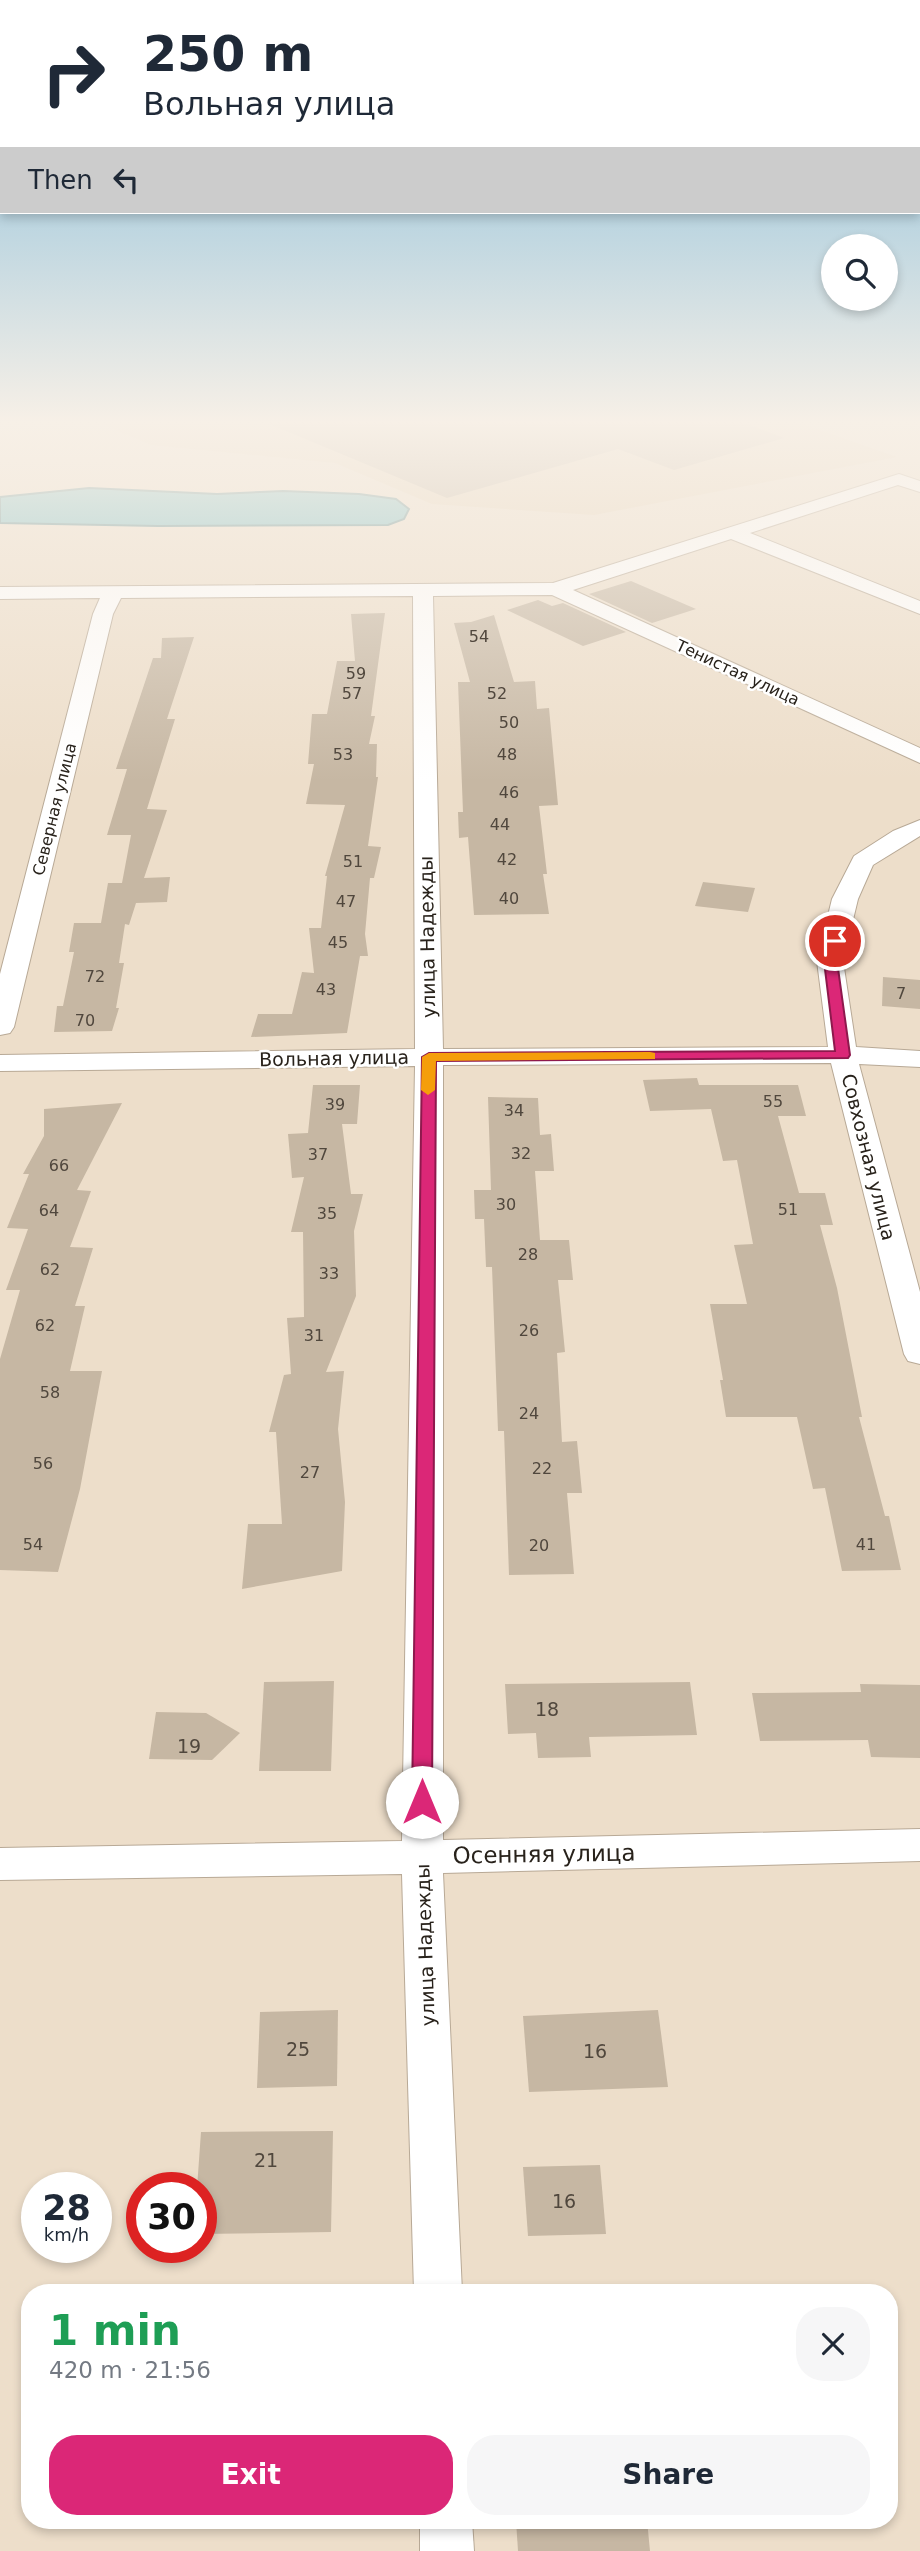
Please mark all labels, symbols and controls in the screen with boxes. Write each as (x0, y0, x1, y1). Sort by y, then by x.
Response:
text: 250 m (143, 26, 313, 83)
icon: right (28, 28, 119, 119)
text: Вольная улица (143, 85, 395, 123)
icon: left (107, 161, 145, 199)
text: Then (28, 165, 93, 195)
map controls (821, 234, 898, 311)
button: search (821, 234, 898, 311)
house number: 54 (469, 627, 489, 646)
street label: Тенистая улица (672, 635, 802, 709)
house number: 59 (346, 664, 366, 683)
house number: 57 (342, 684, 362, 703)
house number: 52 (487, 684, 507, 703)
house number: 50 (499, 713, 519, 732)
street label: Северная улица (29, 741, 80, 878)
house number: 53 (333, 745, 353, 764)
house number: 48 (497, 745, 517, 764)
house number: 46 (499, 783, 519, 802)
house number: 44 (490, 815, 510, 834)
house number: 42 (497, 850, 517, 869)
house number: 51 (343, 852, 363, 871)
street label: улица Надежды (415, 856, 439, 1018)
house number: 40 (499, 889, 519, 908)
house number: 47 (336, 892, 356, 911)
pin (805, 911, 865, 971)
icon: arrive (816, 922, 854, 960)
house number: 45 (328, 933, 348, 952)
house number: 72 (85, 967, 105, 986)
house number: 43 (316, 980, 336, 999)
house number: 7 (896, 984, 906, 1003)
house number: 70 (75, 1011, 95, 1030)
street label: Вольная улица (259, 1046, 409, 1070)
street label: Совхозная улица (838, 1071, 900, 1243)
house number: 55 (763, 1092, 783, 1111)
house number: 39 (325, 1095, 345, 1114)
house number: 34 (504, 1101, 524, 1120)
house number: 32 (511, 1144, 531, 1163)
house number: 37 (308, 1145, 328, 1164)
house number: 66 (49, 1156, 69, 1175)
house number: 30 (496, 1195, 516, 1214)
house number: 51 (778, 1200, 798, 1219)
house number: 64 (39, 1201, 59, 1220)
house number: 35 (317, 1204, 337, 1223)
house number: 28 (518, 1245, 538, 1264)
house number: 62 (40, 1260, 60, 1279)
house number: 33 (319, 1264, 339, 1283)
house number: 62 (35, 1316, 55, 1335)
house number: 26 (519, 1321, 539, 1340)
house number: 31 (304, 1326, 324, 1345)
house number: 58 (40, 1383, 60, 1402)
house number: 24 (519, 1404, 539, 1423)
house number: 56 (33, 1454, 53, 1473)
house number: 22 (532, 1459, 552, 1478)
house number: 27 (300, 1463, 320, 1482)
house number: 54 (23, 1535, 43, 1554)
house number: 41 (856, 1535, 876, 1554)
house number: 20 (529, 1536, 549, 1555)
house number: 18 (535, 1698, 559, 1720)
house number: 19 (177, 1735, 201, 1757)
position arrow (385, 1765, 459, 1839)
street label: Осенняя улица (452, 1839, 636, 1869)
street label: улица Надежды (411, 1863, 439, 2027)
house number: 25 (286, 2038, 310, 2060)
house number: 16 (583, 2040, 607, 2062)
house number: 21 (254, 2149, 278, 2171)
speed limit sign: 30 (126, 2172, 217, 2263)
text: 28 (42, 2188, 91, 2228)
house number: 16 (552, 2190, 576, 2212)
text: km/h (44, 2224, 89, 2245)
text: 1 min (49, 2306, 181, 2355)
button: close (796, 2307, 870, 2381)
text: 420 m · 21:56 (49, 2357, 211, 2383)
button: Exit (49, 2435, 453, 2515)
button: Share (467, 2435, 870, 2515)

